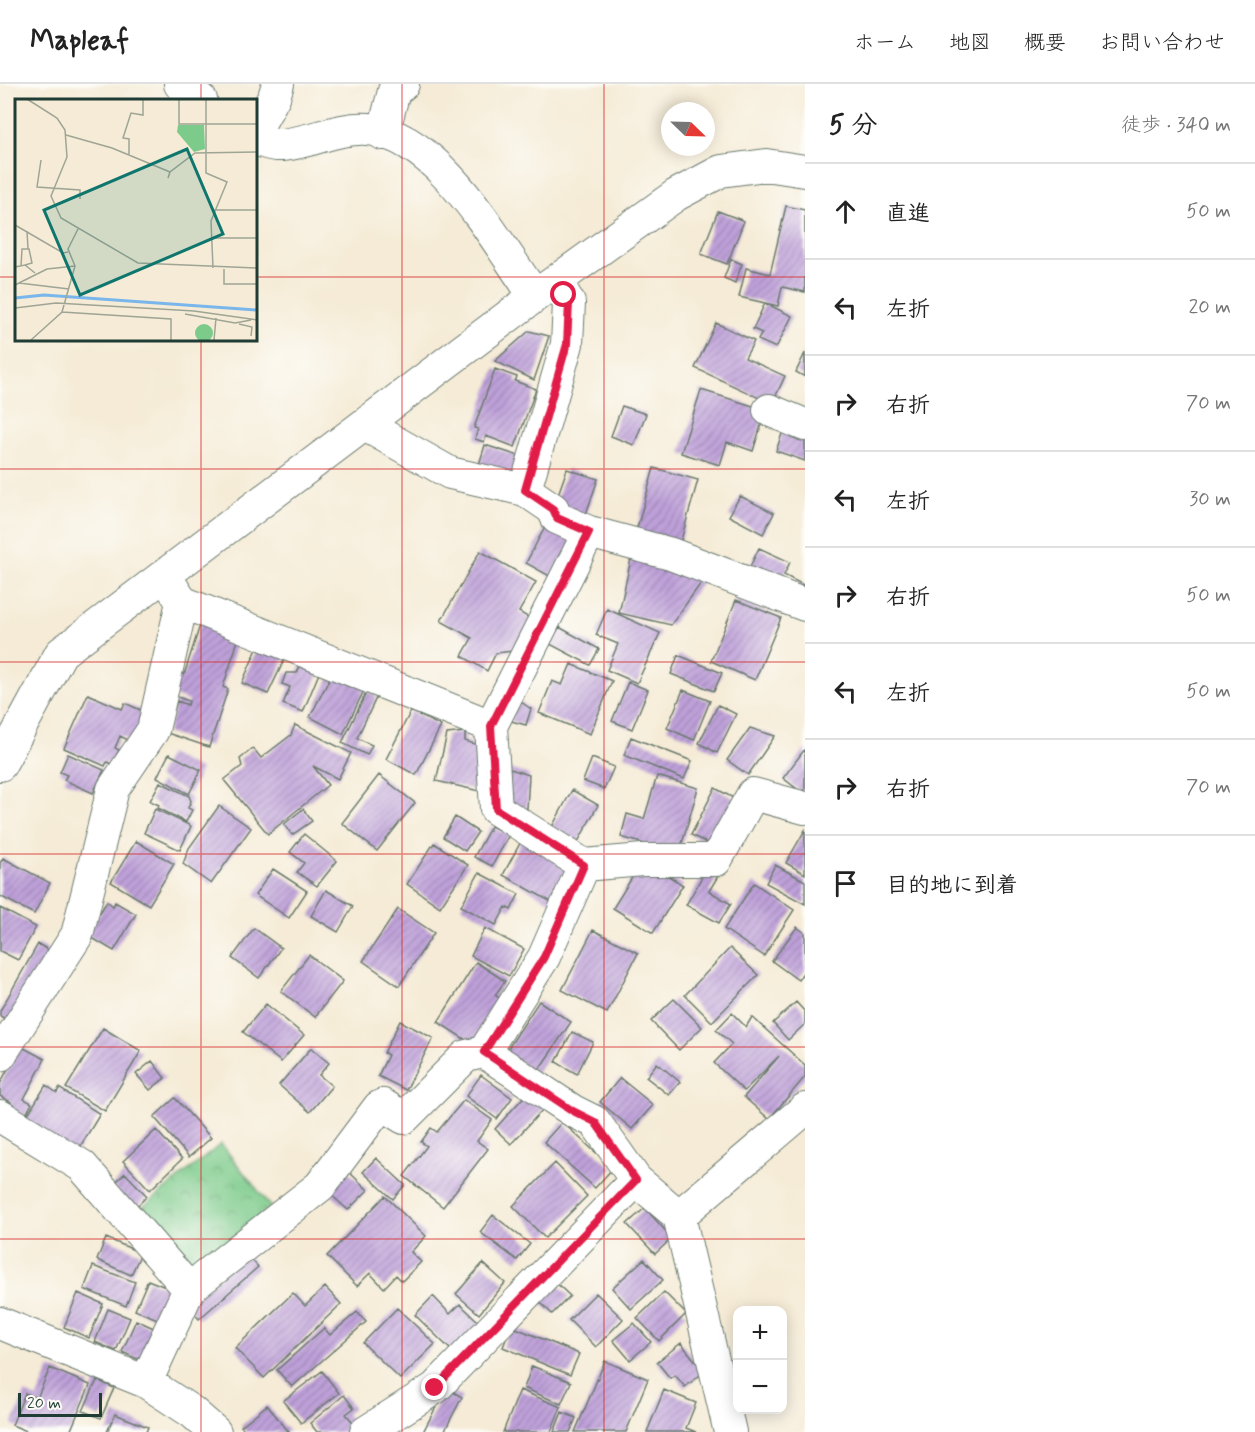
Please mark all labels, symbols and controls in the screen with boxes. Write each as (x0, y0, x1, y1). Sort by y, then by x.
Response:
text: Mapleaf (30, 23, 129, 60)
text: ホーム (854, 29, 916, 57)
text: 地図 (949, 29, 991, 57)
text: 概要 (1024, 29, 1066, 57)
text: お問い合わせ (1099, 29, 1225, 57)
inset map (15, 99, 256, 340)
north arrow (661, 102, 715, 156)
text: 5 分 (829, 109, 878, 143)
text: 徒歩 · 340 m (1121, 112, 1231, 139)
icon: ahead (829, 195, 862, 228)
text: 50 m (1186, 198, 1231, 225)
text: 直進 (886, 200, 930, 228)
route start (550, 281, 576, 307)
icon: left (829, 291, 862, 324)
text: 20 m (1188, 294, 1231, 321)
text: 左折 (886, 296, 930, 324)
icon: right (829, 387, 862, 420)
text: 70 m (1186, 390, 1231, 417)
text: 右折 (886, 392, 930, 420)
icon: left (829, 483, 862, 516)
text: 30 m (1189, 486, 1231, 513)
text: 左折 (886, 488, 930, 516)
icon: right (829, 579, 862, 612)
text: 50 m (1186, 582, 1231, 609)
text: 右折 (886, 584, 930, 612)
icon: left (829, 675, 862, 708)
text: 50 m (1186, 678, 1231, 705)
text: 左折 (886, 680, 930, 708)
icon: right (829, 771, 862, 804)
text: 70 m (1186, 774, 1231, 801)
text: 右折 (886, 776, 930, 804)
icon: arrive (829, 867, 862, 900)
text: 目的地に到着 (886, 872, 1018, 900)
map controls (733, 1306, 787, 1414)
button: + (733, 1306, 787, 1360)
button: − (733, 1360, 787, 1414)
route end (421, 1374, 447, 1400)
scale bar (18, 1390, 102, 1418)
text: 20 m (27, 1393, 61, 1414)

